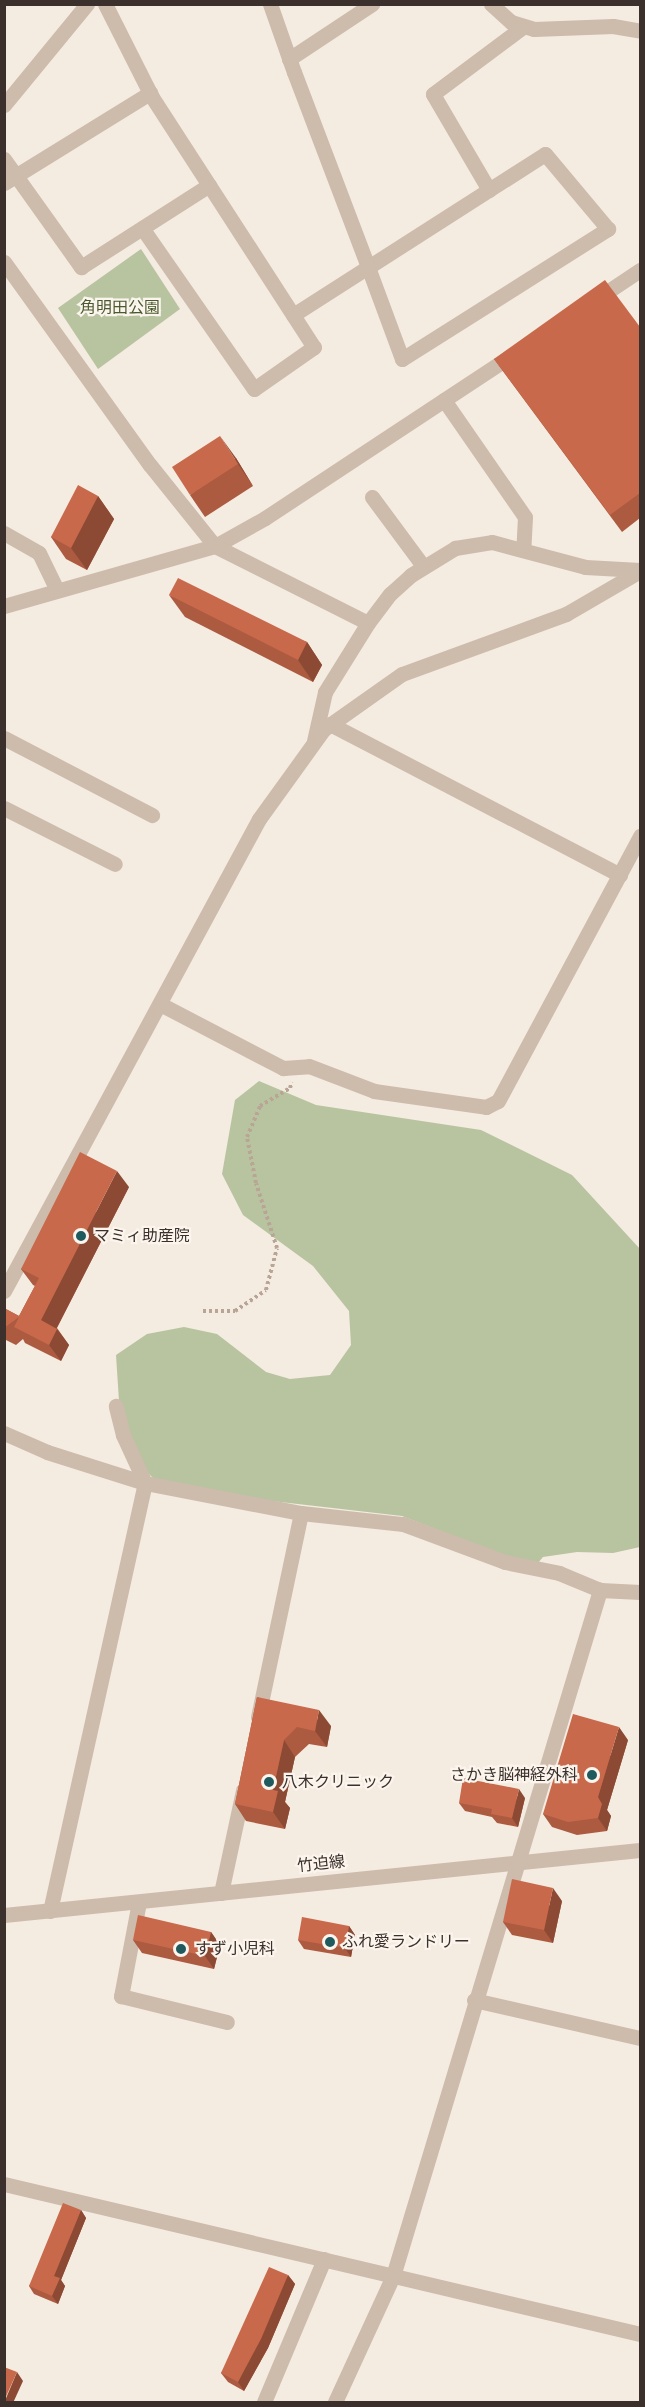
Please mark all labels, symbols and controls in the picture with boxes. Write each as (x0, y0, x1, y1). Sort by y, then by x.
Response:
park label: 角明田公園 (80, 298, 160, 318)
place label: マミィ助産院 (94, 1226, 190, 1246)
marker: マミィ助産院 (72, 1227, 90, 1245)
place label: さかき脳神経外科 (450, 1765, 578, 1785)
marker: さかき脳神経外科 (583, 1766, 601, 1784)
place label: 八木クリニック (282, 1772, 394, 1792)
marker: 八木クリニック (260, 1773, 278, 1791)
street label: 竹迫線 (296, 1852, 346, 1876)
place label: ふれ愛ランドリー (342, 1932, 470, 1952)
marker: ふれ愛ランドリー (323, 1935, 337, 1949)
place label: すず小児科 (195, 1939, 275, 1959)
marker: すず小児科 (172, 1940, 190, 1958)

